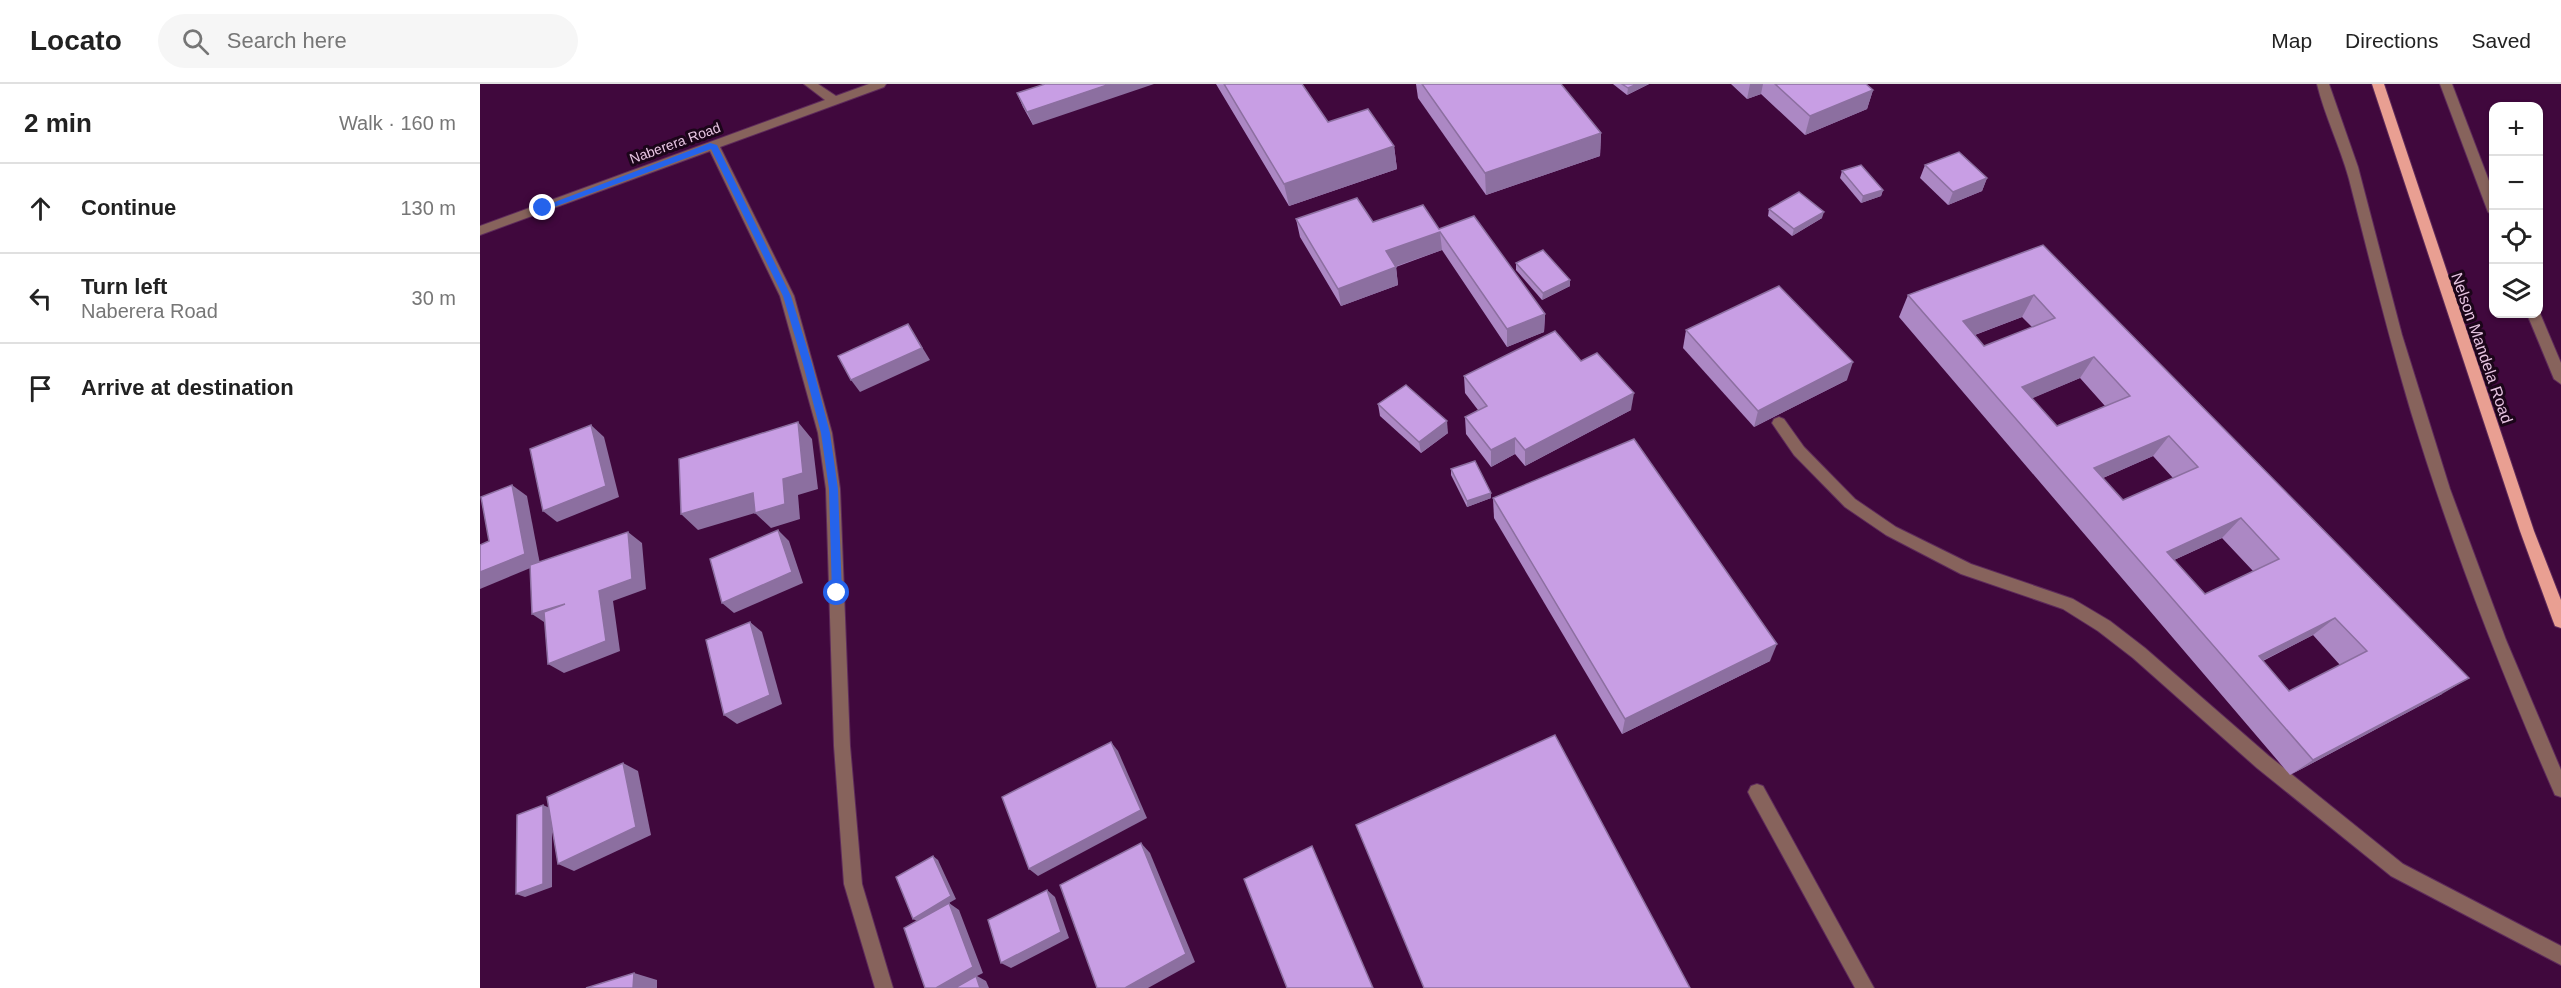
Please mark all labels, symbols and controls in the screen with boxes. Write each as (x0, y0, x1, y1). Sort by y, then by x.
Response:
search box (158, 14, 578, 68)
text: Locato (30, 25, 122, 56)
icon: search (179, 25, 212, 58)
text: Search here (227, 28, 347, 53)
text: Map (2271, 29, 2312, 52)
text: Directions (2345, 29, 2438, 52)
text: Saved (2471, 29, 2531, 52)
map controls (2489, 102, 2543, 318)
button: + (2489, 102, 2543, 156)
text: 2 min (24, 108, 92, 138)
text: Walk · 160 m (339, 112, 456, 134)
street label: Naberera Road (627, 119, 723, 167)
button: − (2489, 156, 2543, 210)
icon: ahead (24, 192, 57, 225)
route end (529, 194, 555, 220)
text: Continue (81, 195, 176, 220)
text: 130 m (400, 197, 456, 219)
button: locate (2489, 210, 2543, 264)
button: layers (2489, 264, 2543, 318)
street label: Nelson Mandela Road (2448, 270, 2516, 426)
text: Turn left (81, 274, 167, 299)
icon: left (24, 282, 57, 315)
text: 30 m (412, 287, 456, 309)
text: Naberera Road (81, 300, 218, 322)
icon: arrive (24, 372, 57, 405)
text: Arrive at destination (81, 375, 294, 400)
route start (823, 579, 849, 605)

